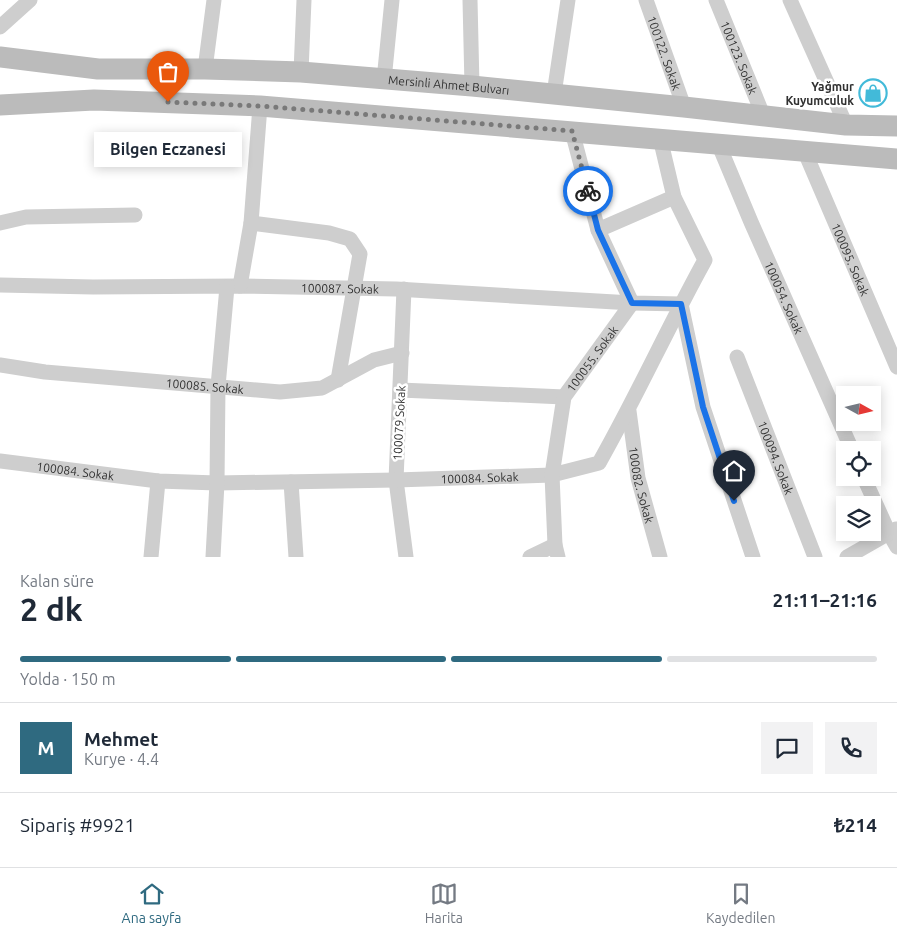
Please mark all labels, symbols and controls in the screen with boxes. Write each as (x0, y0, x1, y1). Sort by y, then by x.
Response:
street label: 100122. Sokak (646, 14, 684, 92)
street label: 100123. Sokak (719, 19, 760, 96)
pin (147, 51, 189, 102)
icon: bag (154, 58, 182, 86)
street label: Mersinli Ahmet Bulvarı (388, 73, 510, 96)
shop icon: Yağmur Kuyumculuk (858, 78, 888, 108)
place label: Yağmur Kuyumculuk (785, 80, 854, 107)
callout: Bilgen Eczanesi (94, 132, 242, 167)
text: Bilgen Eczanesi (110, 140, 226, 158)
courier (563, 166, 613, 216)
icon: bike (574, 177, 602, 205)
street label: 100095. Sokak (830, 221, 872, 298)
street label: 100054. Sokak (763, 259, 806, 336)
street label: 100087. Sokak (301, 281, 379, 295)
street label: 100055. Sokak (564, 323, 620, 394)
street label: 100085. Sokak (165, 376, 244, 395)
street label: 100079 Sokak (391, 385, 407, 461)
north arrow (836, 386, 881, 431)
map controls (836, 386, 881, 541)
street label: 100094. Sokak (756, 419, 796, 496)
button: locate (836, 441, 881, 486)
street label: 100082. Sokak (627, 446, 657, 524)
pin (713, 450, 755, 501)
icon: home (720, 457, 748, 485)
street label: 100084. Sokak (36, 459, 115, 482)
street label: 100084. Sokak (440, 470, 519, 485)
button: layers (836, 496, 881, 541)
text: Kalan süre (20, 572, 94, 590)
text: 21:11–21:16 (772, 589, 877, 611)
text: 2 dk (20, 591, 83, 627)
text: Yolda · 150 m (20, 670, 116, 688)
button: chat (761, 722, 813, 774)
button: phone (825, 722, 877, 774)
text: Mehmet (84, 728, 158, 750)
text: M (38, 737, 54, 759)
text: Kurye · 4.4 (84, 750, 159, 768)
text: Sipariş #9921 (20, 814, 135, 836)
text: ₺214 (834, 814, 877, 836)
tab: Ana sayfa (122, 880, 182, 926)
tab: Harita (425, 880, 463, 926)
tab: Kaydedilen (706, 880, 775, 926)

